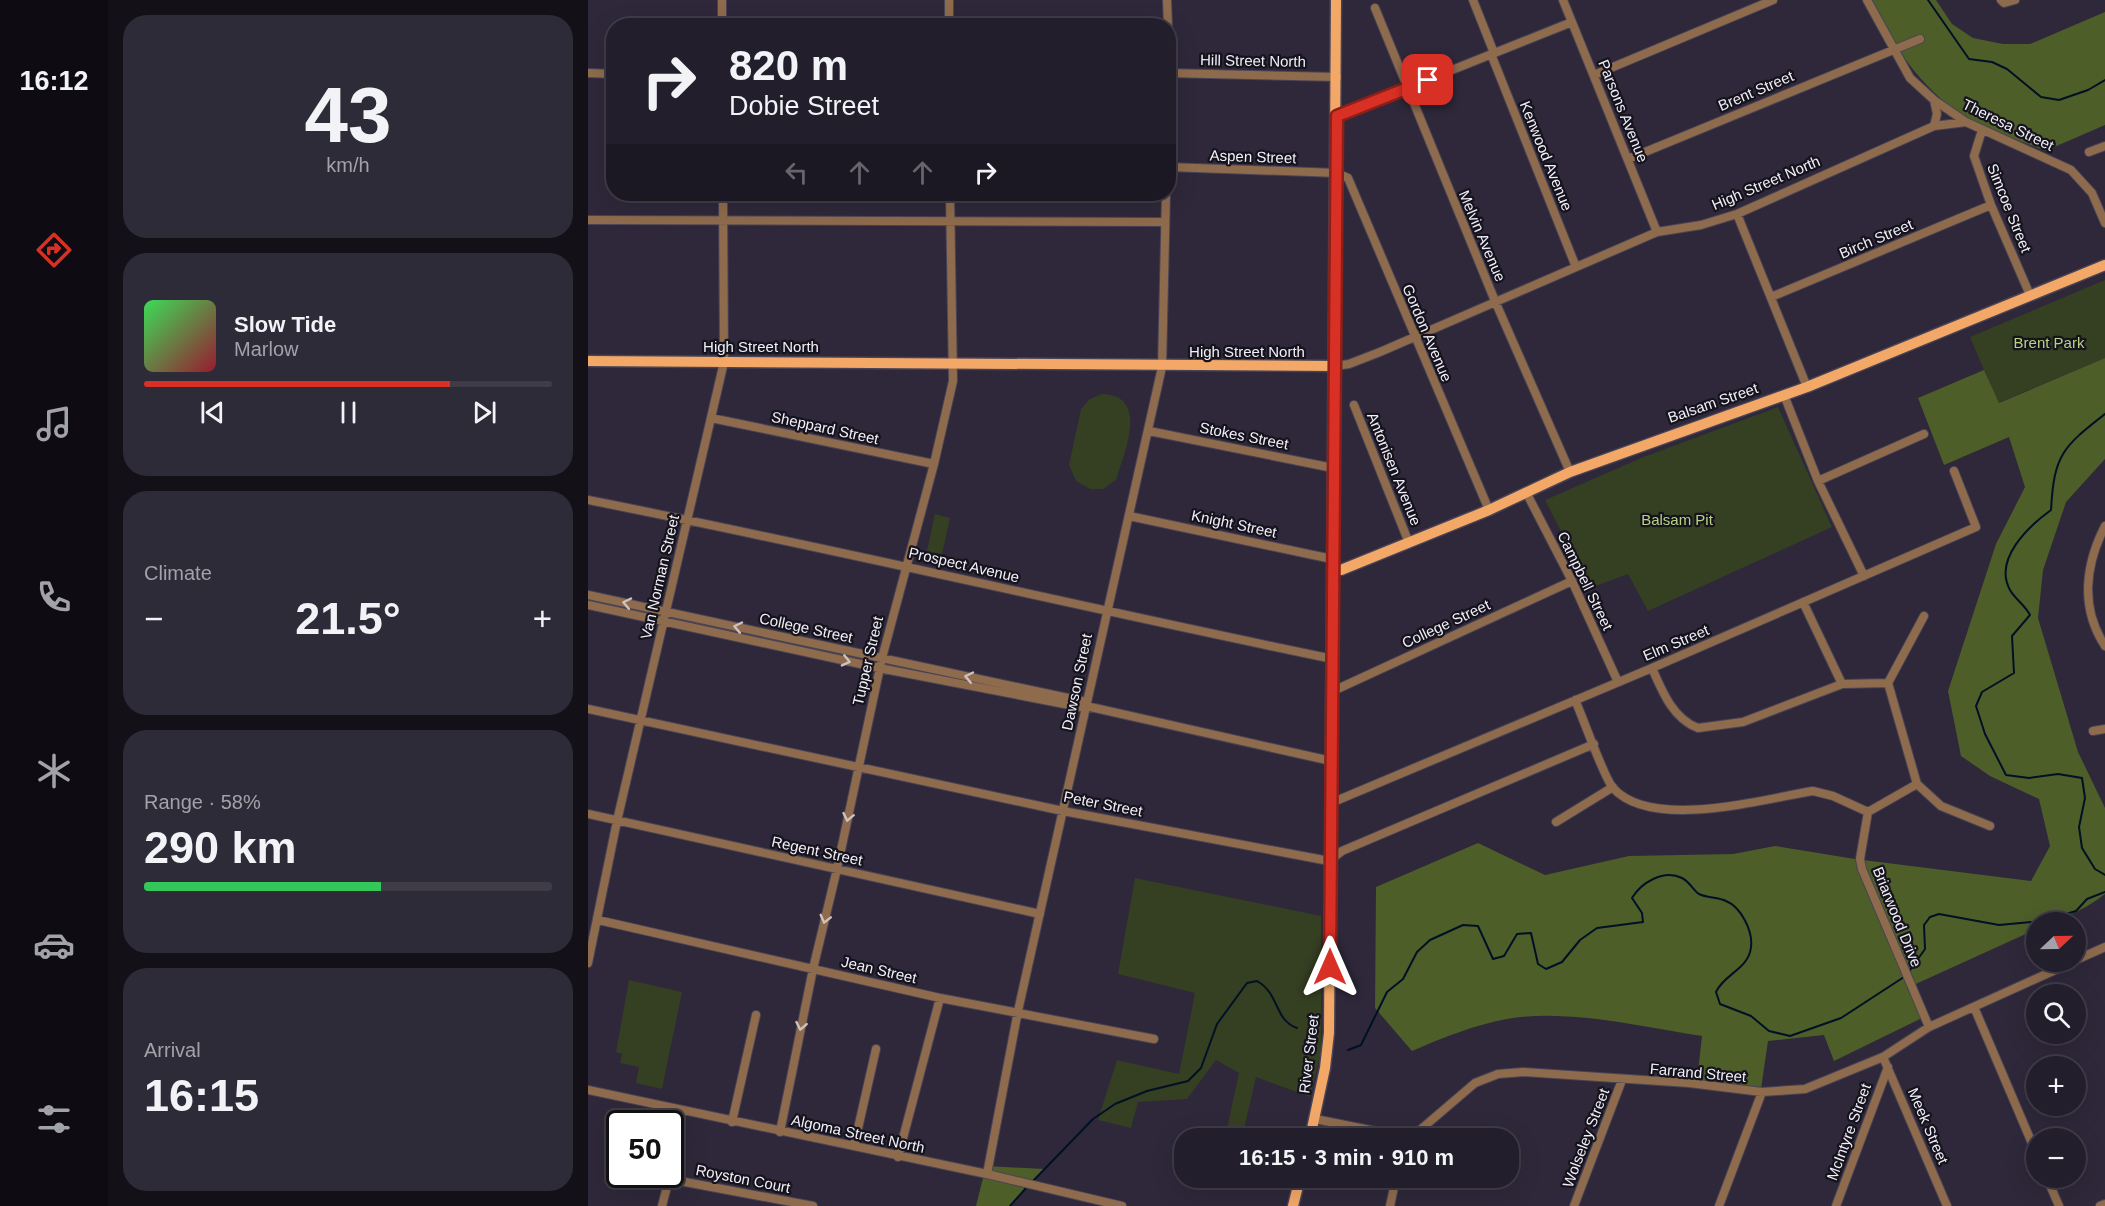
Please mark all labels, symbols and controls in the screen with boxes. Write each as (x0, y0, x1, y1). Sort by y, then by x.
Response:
icon: right (630, 42, 708, 120)
text: 820 m (729, 42, 848, 89)
street label: Hill Street North (1200, 51, 1306, 70)
pin (1402, 54, 1453, 105)
street label: Parsons Avenue (1595, 57, 1652, 165)
icon: arrive (1411, 63, 1444, 96)
text: 16:12 (19, 66, 89, 96)
street label: Brent Street (1716, 67, 1797, 114)
text: 43 (305, 71, 391, 159)
text: Dobie Street (729, 91, 879, 121)
street label: Theresa Street (1960, 95, 2057, 154)
street label: Kenwood Avenue (1517, 99, 1576, 213)
street label: Aspen Street (1209, 146, 1297, 167)
street label: High Street North (1709, 152, 1822, 213)
text: km/h (326, 154, 370, 176)
icon: left (780, 156, 813, 189)
icon: ahead (843, 156, 876, 189)
icon: ahead (906, 156, 939, 189)
icon: right (969, 156, 1002, 189)
street label: Simcoe Street (1984, 161, 2035, 255)
street label: Melvin Avenue (1456, 188, 1509, 284)
street label: Birch Street (1836, 215, 1916, 262)
icon: directions (33, 229, 75, 271)
street label: Gordon Avenue (1399, 282, 1456, 384)
text: Slow Tide (234, 312, 336, 337)
park label: Brent Park (2014, 334, 2085, 351)
text: Marlow (234, 338, 298, 360)
street label: High Street North (703, 338, 819, 355)
street label: High Street North (1189, 343, 1305, 360)
street label: Balsam Street (1666, 379, 1761, 426)
icon: previous (196, 396, 229, 429)
icon: pause (332, 396, 365, 429)
icon: next (468, 396, 501, 429)
icon: music (33, 403, 75, 445)
street label: Sheppard Street (770, 408, 881, 447)
street label: Antonisen Avenue (1364, 410, 1425, 528)
street label: Stokes Street (1198, 419, 1291, 453)
street label: Knight Street (1190, 506, 1279, 541)
park label: Balsam Pit (1641, 511, 1714, 528)
street label: Van Norman Street (637, 512, 682, 641)
street label: Campbell Street (1554, 529, 1617, 634)
street label: Prospect Avenue (907, 544, 1021, 586)
text: Climate (144, 562, 212, 584)
icon: phone (33, 576, 75, 618)
text: 21.5° (295, 593, 401, 644)
street label: College Street (1399, 595, 1493, 651)
one-way arrow (622, 597, 632, 610)
text: − (144, 600, 163, 637)
text: + (533, 600, 552, 637)
street label: College Street (758, 609, 855, 646)
street label: Tupper Street (849, 614, 886, 707)
street label: Elm Street (1640, 621, 1712, 664)
one-way arrow (734, 622, 744, 635)
street label: Dawson Street (1058, 631, 1095, 732)
one-way arrow (841, 654, 851, 667)
one-way arrow (965, 671, 975, 684)
icon: climate (33, 750, 75, 792)
street label: Peter Street (1062, 788, 1145, 820)
text: Range · 58% (144, 791, 261, 813)
one-way arrow (843, 812, 856, 822)
text: 290 km (144, 822, 297, 873)
street label: Regent Street (770, 833, 865, 869)
street label: Briarwood Drive (1870, 864, 1925, 969)
north arrow (2026, 912, 2086, 972)
map controls (2026, 912, 2086, 1188)
one-way arrow (820, 914, 833, 924)
icon: car (33, 924, 75, 966)
position arrow (1298, 935, 1362, 999)
street label: Jean Street (840, 953, 919, 987)
button: search (2026, 984, 2086, 1044)
street label: River Street (1295, 1013, 1322, 1094)
one-way arrow (795, 1021, 808, 1031)
text: Arrival (144, 1039, 201, 1061)
button: + (2026, 1056, 2086, 1116)
street label: Farrand Street (1649, 1060, 1748, 1085)
text: 16:15 (144, 1070, 259, 1121)
street label: McIntyre Street (1823, 1080, 1874, 1183)
street label: Wolseley Street (1559, 1085, 1613, 1190)
street label: Meek Street (1905, 1085, 1952, 1167)
icon: filters (33, 1098, 75, 1140)
speed limit sign: 50 (606, 1110, 684, 1188)
street label: Algoma Street North (790, 1111, 926, 1156)
button: − (2026, 1128, 2086, 1188)
text: 16:15 · 3 min · 910 m (1239, 1145, 1454, 1170)
street label: Royston Court (694, 1161, 793, 1196)

